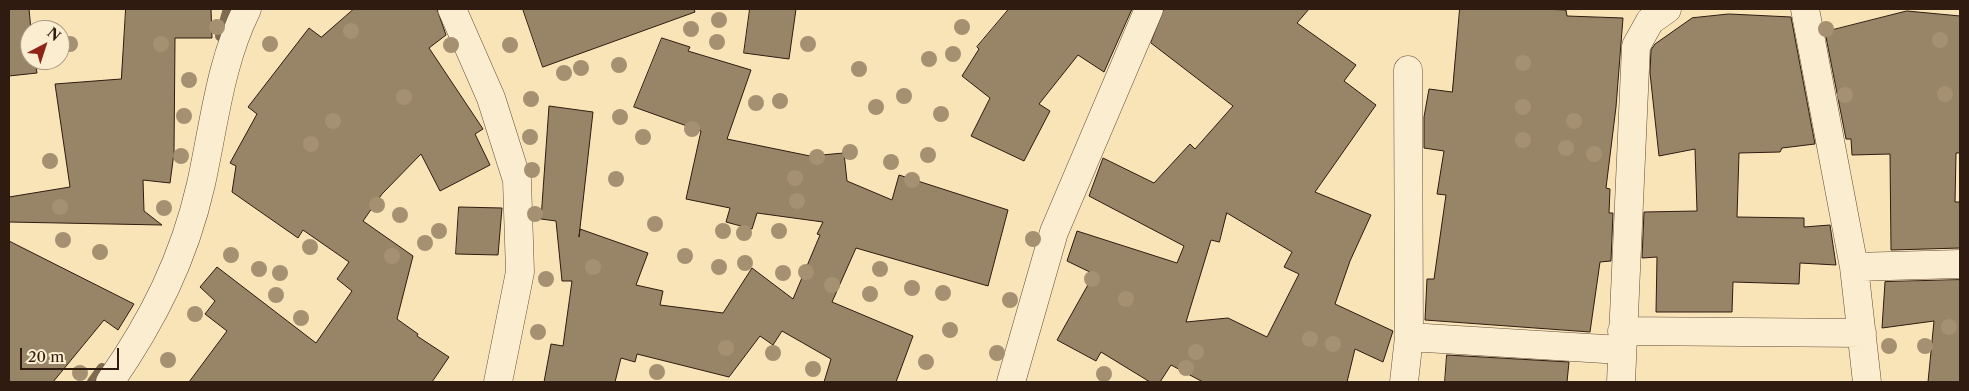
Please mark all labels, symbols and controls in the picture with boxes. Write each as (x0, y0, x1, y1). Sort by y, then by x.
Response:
north arrow (20, 20, 70, 70)
text: N (44, 23, 64, 45)
scale bar (22, 338, 121, 370)
text: 20 m (28, 347, 64, 366)

